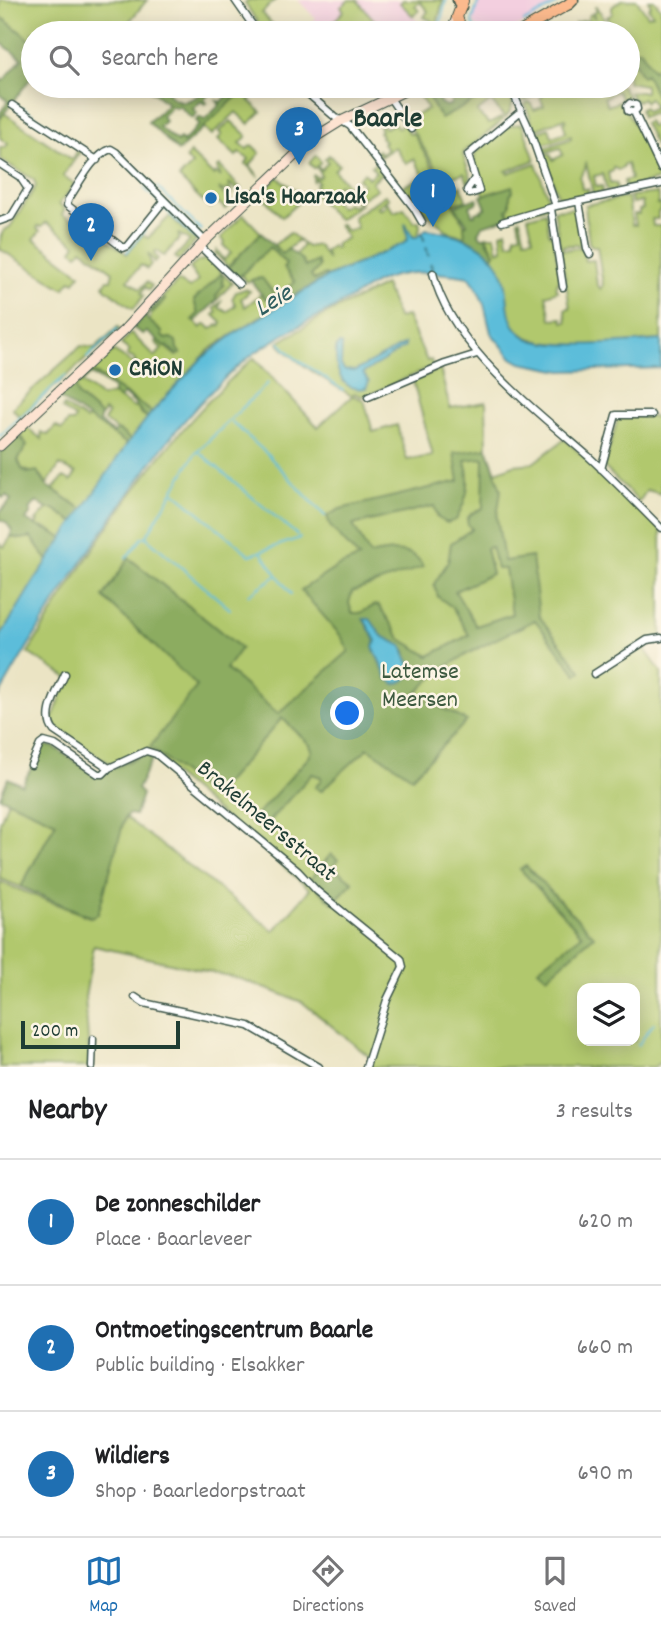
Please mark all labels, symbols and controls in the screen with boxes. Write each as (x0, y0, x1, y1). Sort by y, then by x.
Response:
search box (21, 21, 640, 98)
icon: search (45, 41, 83, 79)
text: Search here (101, 41, 219, 78)
district label: Baarle (354, 101, 422, 141)
pin: 3 (276, 107, 322, 165)
pin: 1 (410, 169, 456, 227)
place label: Lisa's Haarzaak (225, 181, 366, 215)
marker: Lisa's Haarzaak (203, 190, 219, 206)
pin: 2 (68, 203, 114, 261)
water label: Leie (248, 275, 301, 328)
place label: CRiON (129, 353, 183, 387)
marker: CRiON (107, 362, 123, 378)
park label: Latemse Meersen (381, 656, 459, 718)
your location (330, 696, 364, 730)
street label: Brakelmeersstraat (189, 753, 343, 891)
map controls (577, 983, 640, 1046)
button: layers (577, 983, 640, 1046)
scale bar (21, 1018, 180, 1050)
text: 200 m (32, 1019, 78, 1046)
text: Nearby (28, 1091, 106, 1134)
text: 3 results (556, 1096, 633, 1129)
text: De zonneschilder (95, 1187, 260, 1224)
text: 1 (48, 1206, 54, 1239)
text: 620 m (578, 1206, 633, 1239)
text: Place · Baarleveer (95, 1224, 252, 1257)
text: Ontmoetingscentrum Baarle (95, 1313, 373, 1350)
text: 2 (46, 1332, 56, 1365)
text: 660 m (577, 1332, 633, 1365)
text: Public building · Elsakker (95, 1350, 304, 1383)
text: Wildiers (95, 1439, 170, 1476)
text: 3 (46, 1458, 56, 1491)
text: 690 m (578, 1458, 633, 1491)
text: Shop · Baarledorpstraat (95, 1476, 306, 1509)
tab: Map (85, 1552, 123, 1621)
tab: Directions (292, 1552, 364, 1621)
tab: Saved (534, 1552, 576, 1621)

